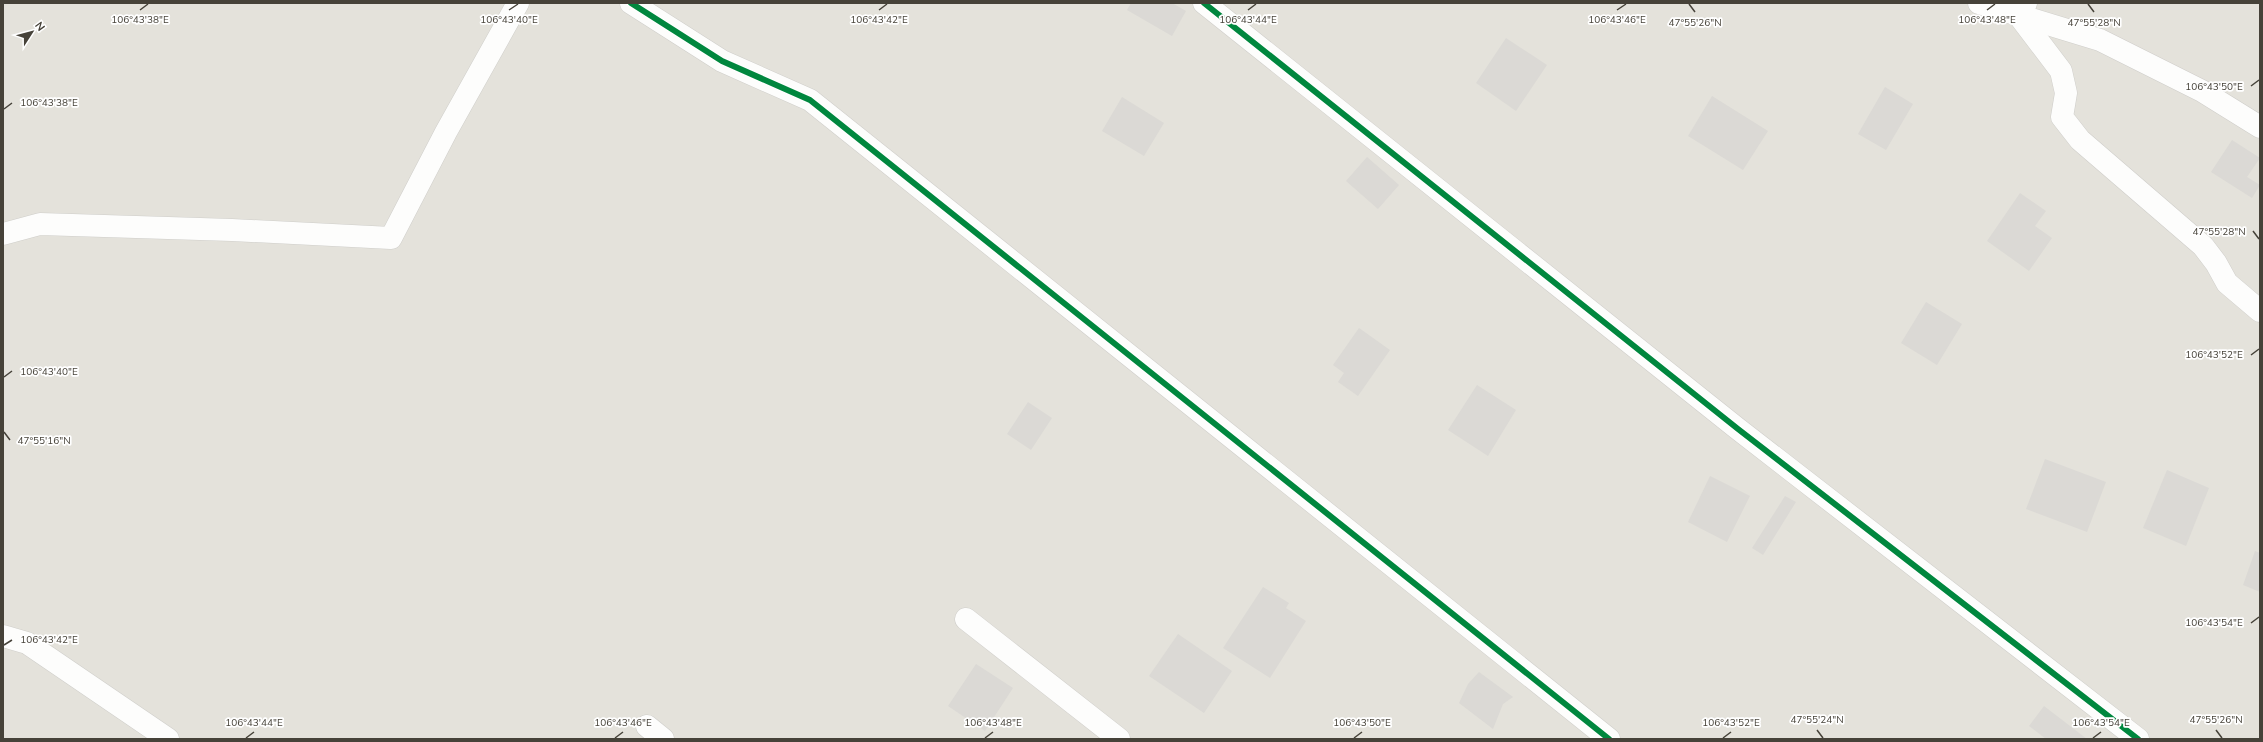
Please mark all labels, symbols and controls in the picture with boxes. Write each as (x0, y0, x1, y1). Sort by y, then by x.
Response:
north arrow (12, 12, 52, 52)
text: 106°43'38"E (111, 13, 169, 27)
text: 106°43'40"E (480, 13, 538, 27)
text: 106°43'42"E (850, 13, 908, 27)
text: 106°43'44"E (1219, 13, 1277, 27)
text: 106°43'46"E (1588, 13, 1646, 27)
text: 106°43'48"E (1958, 13, 2016, 27)
text: 47°55'26"N (1668, 16, 1722, 30)
text: 47°55'28"N (2067, 16, 2121, 30)
text: N (31, 19, 48, 34)
text: 106°43'50"E (2185, 80, 2243, 94)
text: 106°43'38"E (20, 96, 78, 110)
text: 47°55'28"N (2192, 225, 2246, 239)
text: 106°43'52"E (2185, 348, 2243, 362)
text: 106°43'40"E (20, 365, 78, 379)
text: 47°55'16"N (17, 434, 71, 448)
text: 106°43'54"E (2185, 616, 2243, 630)
text: 106°43'42"E (20, 633, 78, 647)
text: 47°55'24"N (1790, 713, 1844, 727)
text: 47°55'26"N (2189, 713, 2243, 727)
text: 106°43'44"E (225, 716, 283, 730)
text: 106°43'46"E (594, 716, 652, 730)
text: 106°43'48"E (964, 716, 1022, 730)
text: 106°43'50"E (1333, 716, 1391, 730)
text: 106°43'52"E (1702, 716, 1760, 730)
text: 106°43'54"E (2072, 716, 2130, 730)

